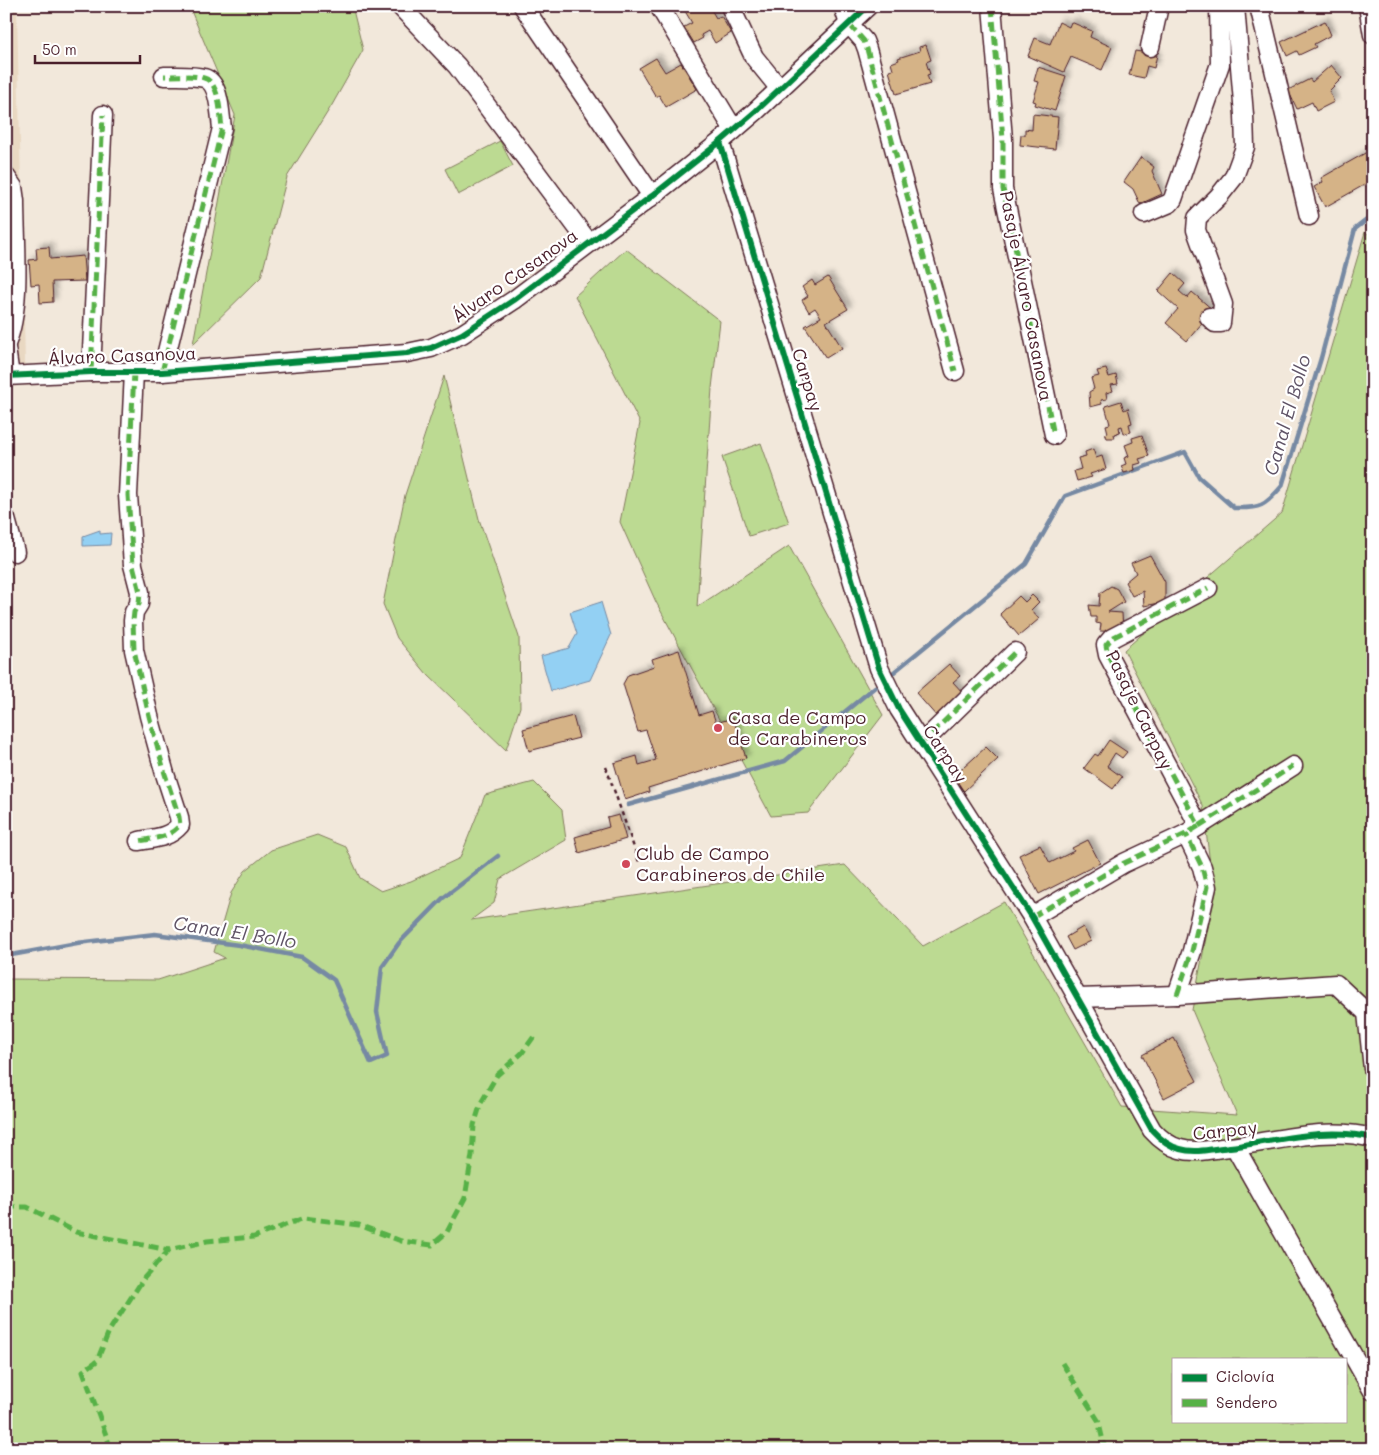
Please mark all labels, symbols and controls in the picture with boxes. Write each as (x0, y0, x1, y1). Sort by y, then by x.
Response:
scale bar (35, 32, 140, 64)
text: 50 m (42, 39, 77, 59)
street label: Pasaje Álvaro Casanova (995, 189, 1059, 403)
street label: Álvaro Casanova (447, 223, 582, 328)
street label: Álvaro Casanova (47, 340, 197, 370)
street label: Carpay (787, 345, 829, 414)
water label: Canal El Bollo (1257, 352, 1316, 478)
street label: Pasaje Carpay (1101, 646, 1179, 773)
place label: Casa de Campo de Carabineros (728, 705, 867, 750)
street label: Carpay (918, 720, 974, 787)
marker: Casa de Campo de Carabineros (712, 722, 724, 734)
place label: Club de Campo Carabineros de Chile (636, 841, 825, 886)
marker: Club de Campo Carabineros de Chile (620, 858, 632, 870)
water label: Canal El Bollo (172, 909, 298, 954)
street label: Carpay (1191, 1115, 1258, 1145)
legend (1172, 1358, 1346, 1422)
text: Ciclovía (1216, 1366, 1275, 1386)
text: Sendero (1216, 1392, 1277, 1412)

